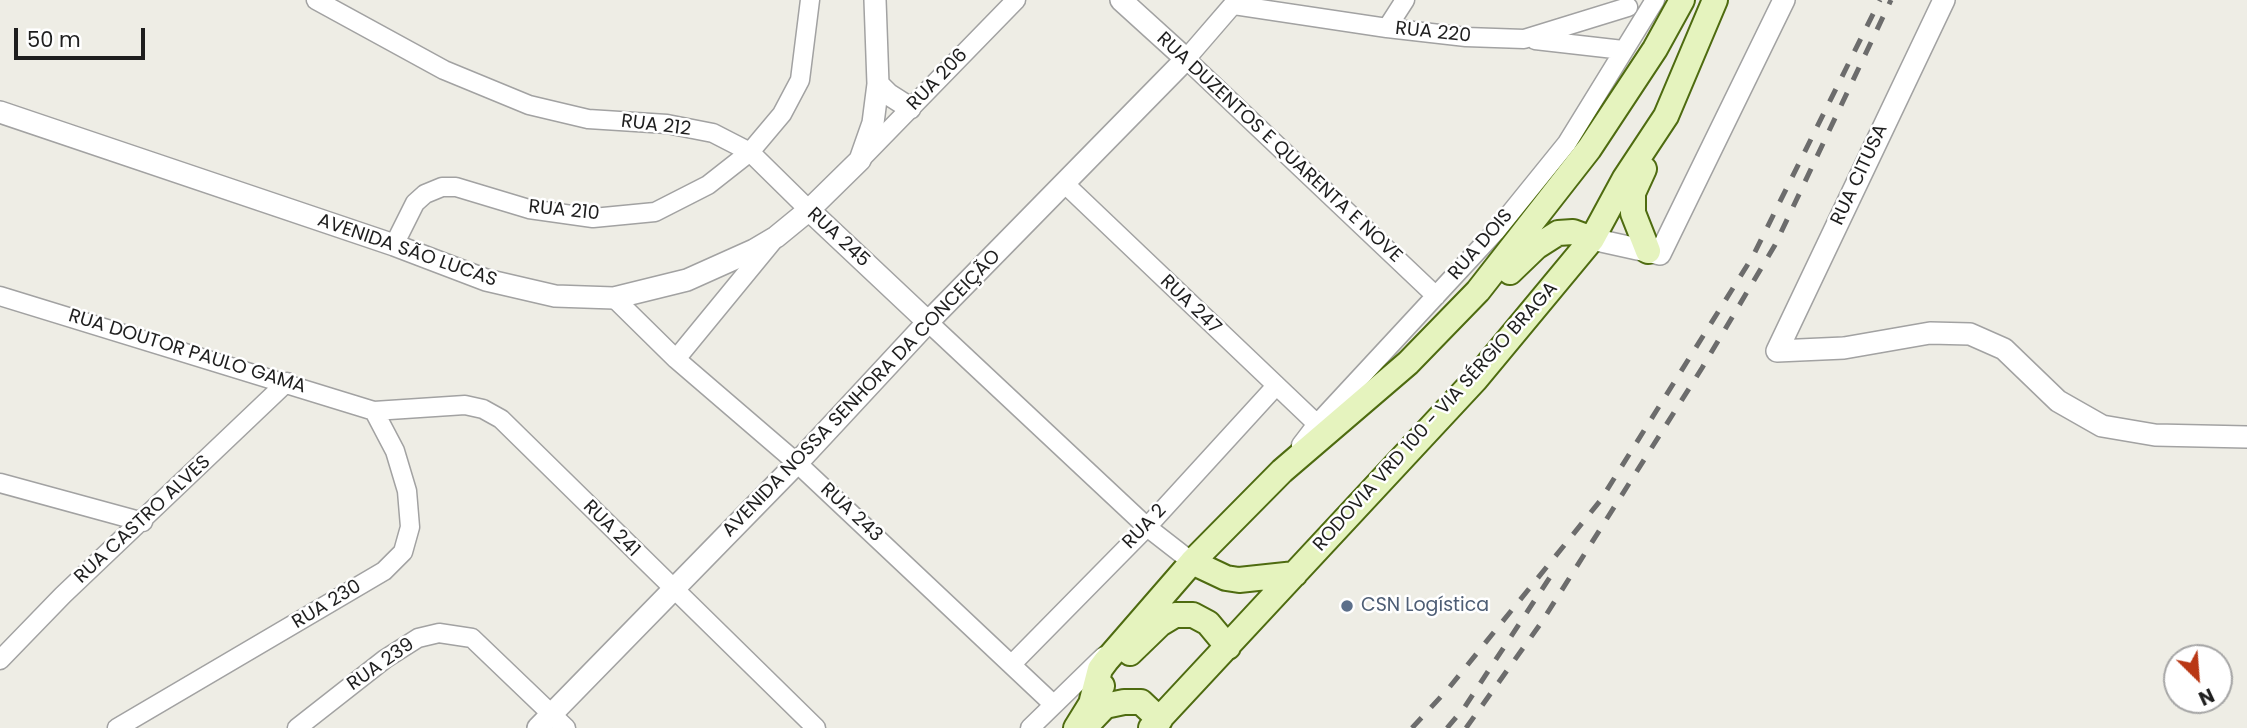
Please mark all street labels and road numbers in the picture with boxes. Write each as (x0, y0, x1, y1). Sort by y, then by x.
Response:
street label: RUA 220 (1394, 18, 1472, 48)
street label: RUA DUZENTOS E QUARENTA E NOVE (1152, 28, 1406, 268)
street label: RUA 206 (903, 44, 973, 116)
street label: RUA 212 (620, 110, 692, 142)
street label: RUA CITUSA (1827, 121, 1893, 229)
street label: RUA 210 (527, 196, 601, 226)
street label: RUA 245 (802, 203, 874, 273)
street label: RUA DOIS (1444, 205, 1518, 285)
street label: AVENIDA SÃO LUCAS (314, 210, 500, 292)
street label: AVENIDA NOSSA SENHORA DA CONCEIÇÃO (718, 246, 1006, 542)
street label: RUA 247 (1155, 271, 1225, 339)
street label: RODOVIA VRD 100 - VIA SÉRGIO BRAGA (1309, 278, 1563, 556)
street label: RUA DOUTOR PAULO GAMA (66, 305, 308, 399)
street label: RUA CASTRO ALVES (70, 451, 216, 589)
street label: RUA 243 (815, 479, 887, 547)
street label: RUA 241 (578, 496, 644, 562)
street label: RUA 2 (1118, 500, 1172, 554)
street label: RUA 230 (288, 576, 366, 634)
street label: RUA 239 (343, 634, 419, 696)

